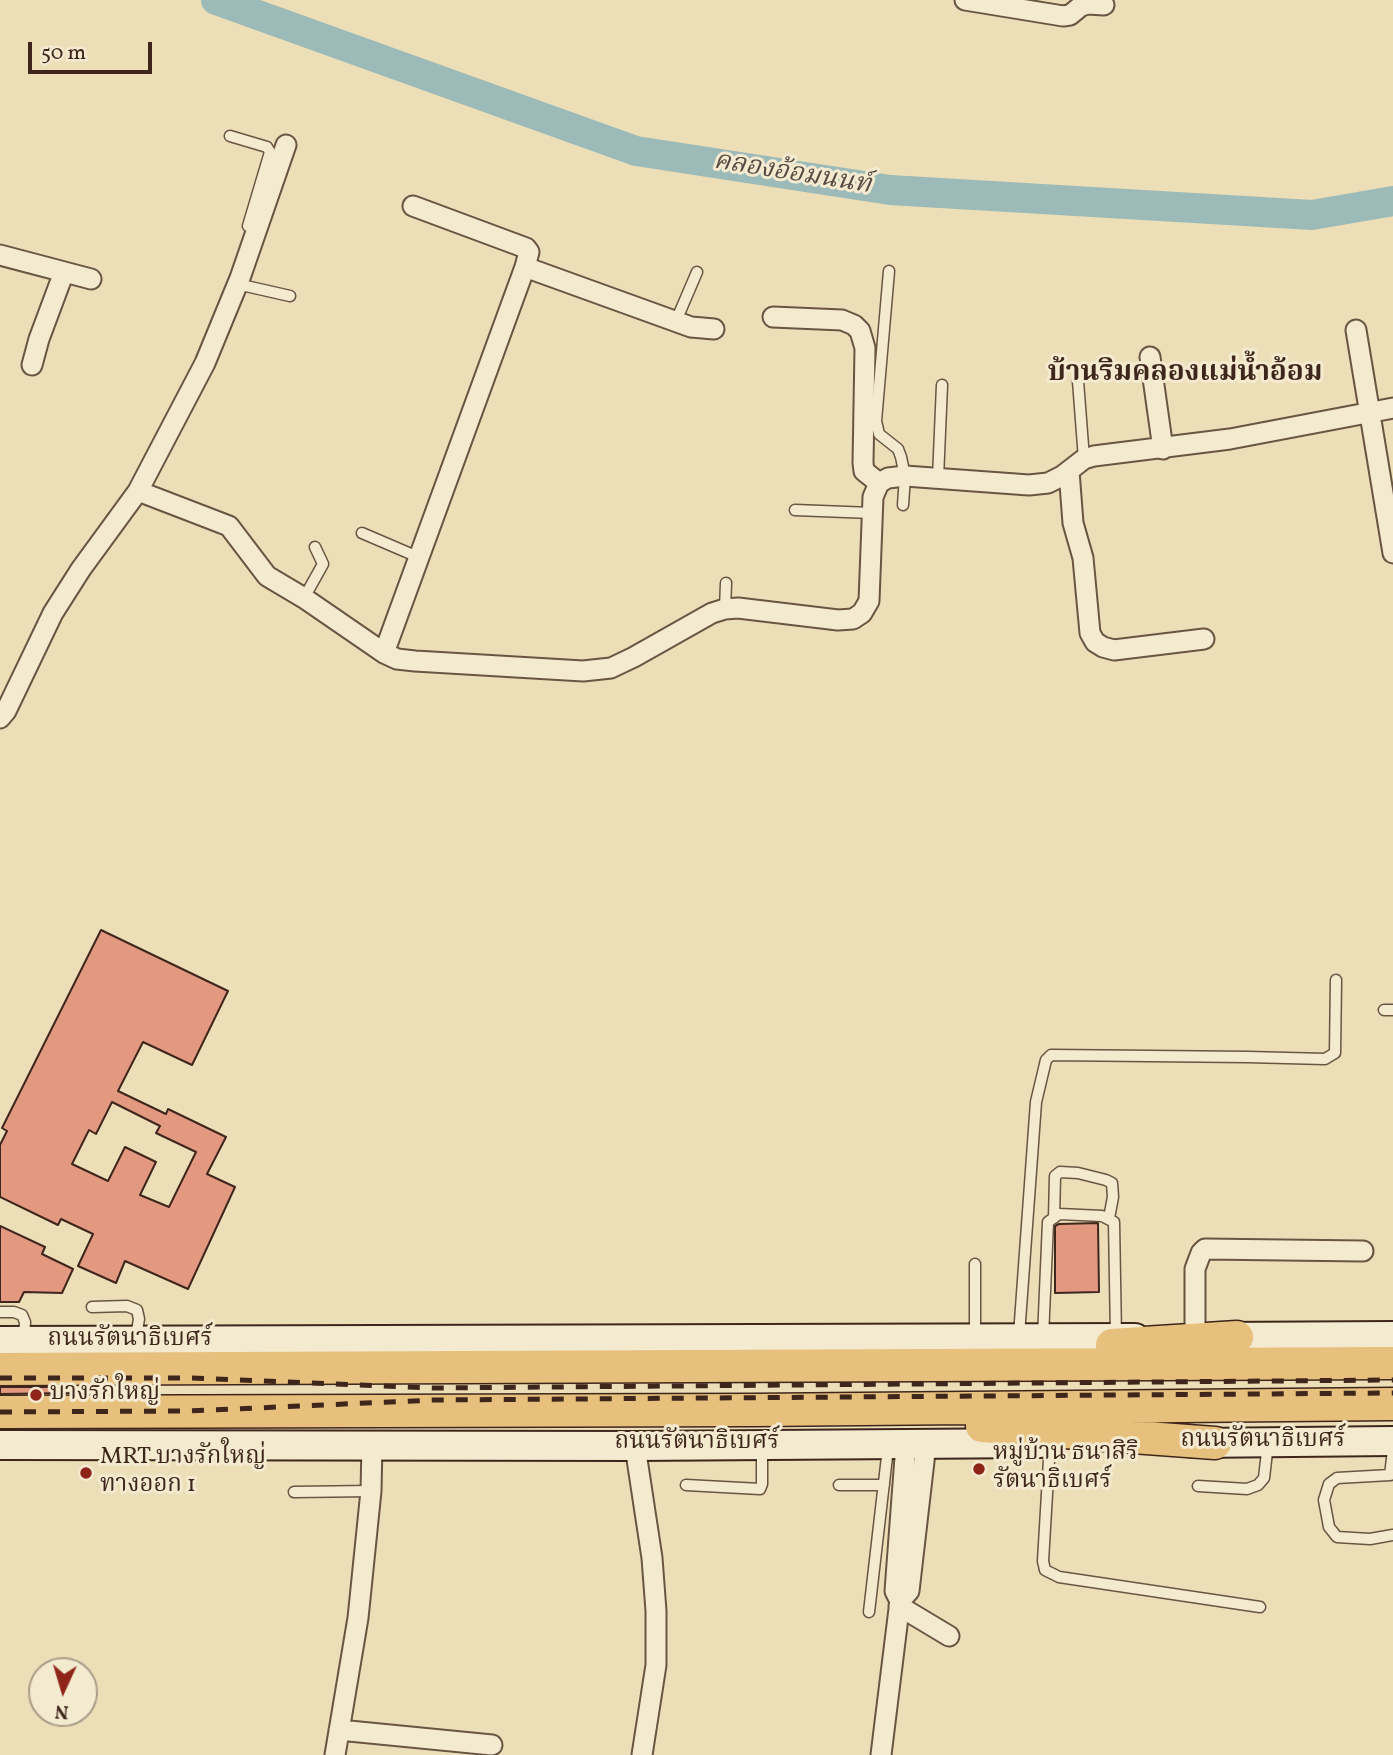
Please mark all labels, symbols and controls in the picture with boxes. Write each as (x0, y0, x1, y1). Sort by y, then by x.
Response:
scale bar (32, 28, 156, 72)
text: 50 m (41, 39, 86, 68)
water label: คลองอ้อมนนท์ (711, 147, 873, 203)
district label: บ้านริมคลองแม่น้ำอ้อม (1048, 358, 1322, 392)
street label: ถนนรัตนาธิเบศร์ (48, 1327, 212, 1355)
place label: บางรักใหญ่ (50, 1381, 160, 1409)
marker: บางรักใหญ่ (28, 1387, 44, 1403)
street label: ถนนรัตนาธิเบศร์ (1181, 1428, 1345, 1456)
street label: ถนนรัตนาธิเบศร์ (615, 1430, 779, 1458)
place label: หมู่บ้าน ธนาสิริ รัตนาธิเบศร์ (993, 1441, 1138, 1497)
place label: MRT บางรักใหญ่ ทางออก 1 (100, 1445, 266, 1501)
marker: หมู่บ้าน ธนาสิริ รัตนาธิเบศร์ (971, 1461, 987, 1477)
marker: MRT บางรักใหญ่ ทางออก 1 (78, 1465, 94, 1481)
north arrow (28, 1657, 98, 1727)
text: N (54, 1698, 69, 1724)

